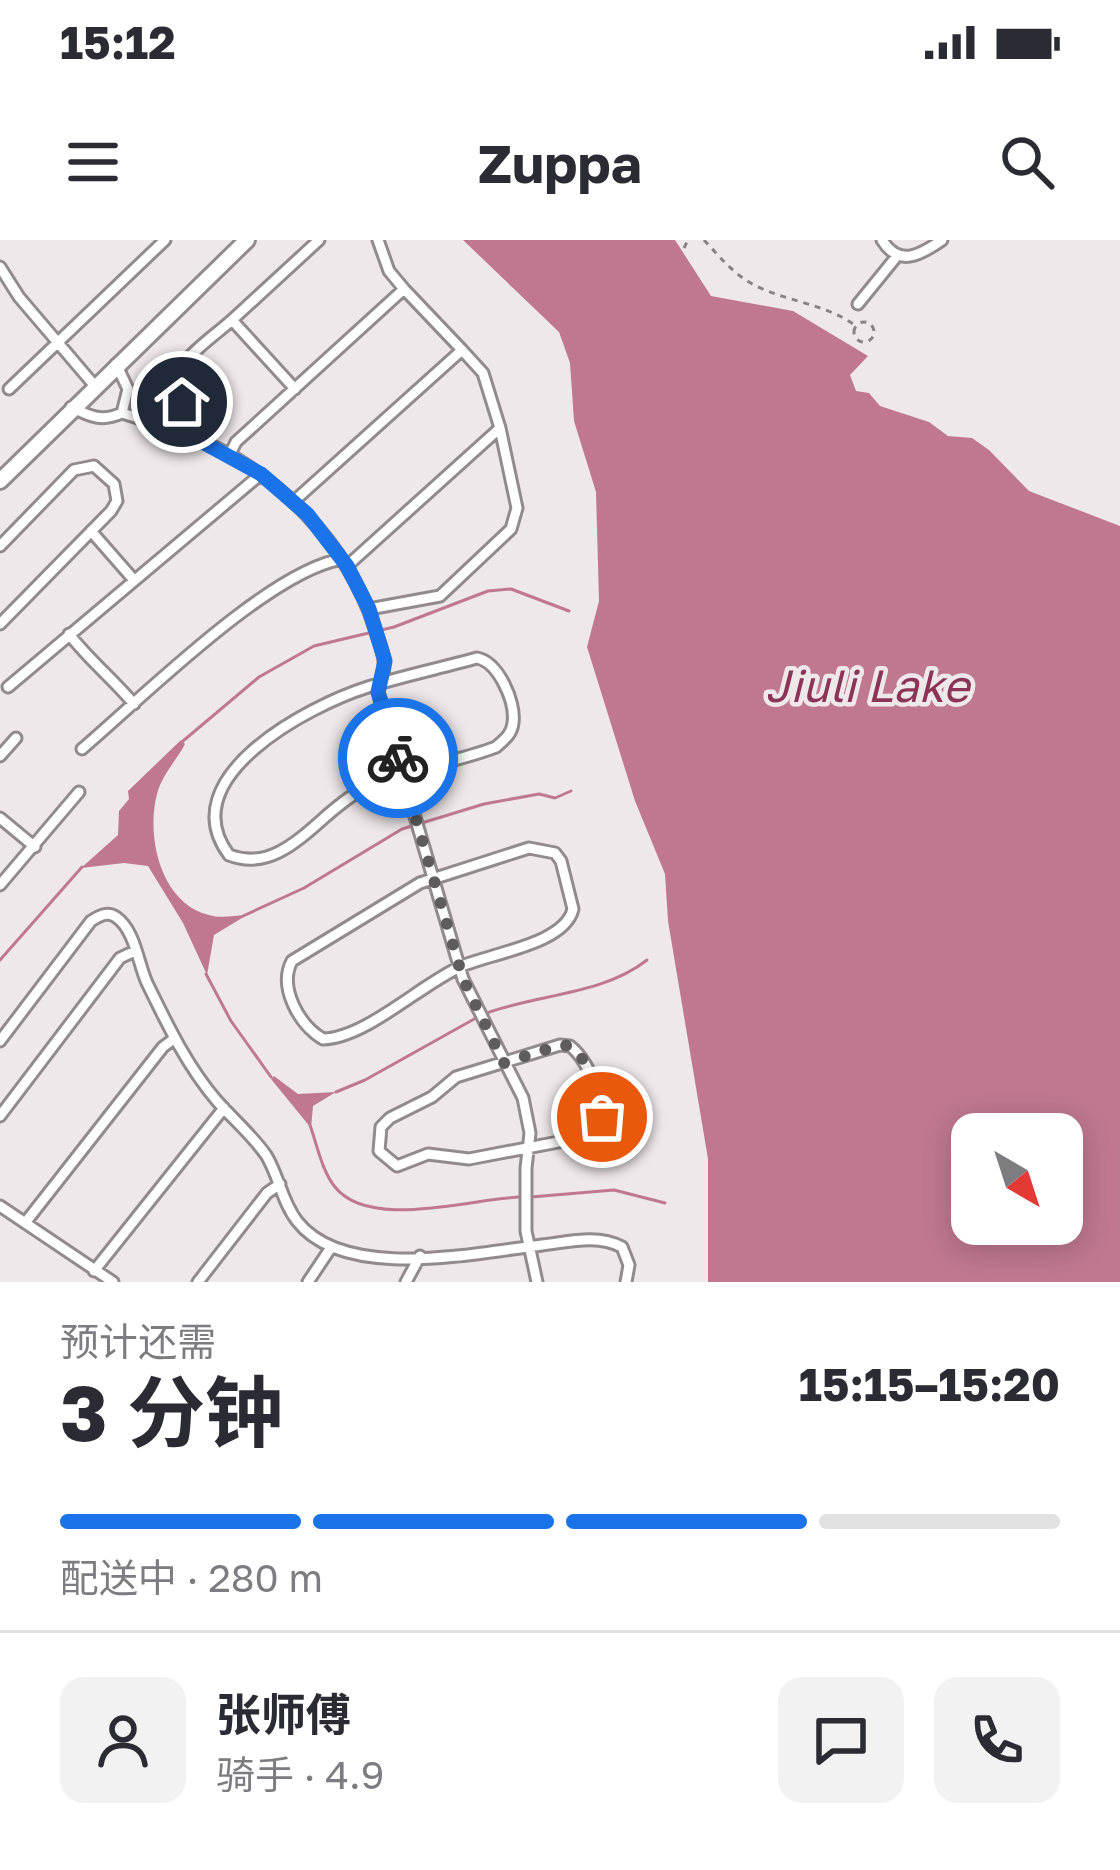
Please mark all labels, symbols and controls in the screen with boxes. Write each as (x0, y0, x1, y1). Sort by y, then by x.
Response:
text: 15:12 (60, 15, 176, 69)
icon: menu (60, 129, 126, 195)
icon: search (994, 129, 1060, 195)
text: Zuppa (478, 130, 642, 195)
pin (131, 351, 233, 453)
icon: home (149, 369, 215, 435)
water label: Jiuli Lake (765, 658, 972, 712)
courier (338, 698, 458, 818)
icon: bike (365, 725, 431, 791)
pin (551, 1066, 653, 1168)
icon: bag (569, 1084, 635, 1150)
north arrow (951, 1113, 1083, 1245)
map controls (951, 1113, 1083, 1245)
text: 预计还需 (60, 1318, 216, 1365)
text: 15:15–15:20 (799, 1357, 1060, 1411)
text: 3 分钟 (60, 1365, 283, 1458)
text: 配送中 · 280 m (60, 1554, 323, 1601)
button: person (60, 1677, 186, 1803)
button: chat (778, 1677, 904, 1803)
button: phone (934, 1677, 1060, 1803)
text: 张师傅 (216, 1687, 351, 1741)
text: 骑手 · 4.9 (216, 1751, 384, 1798)

